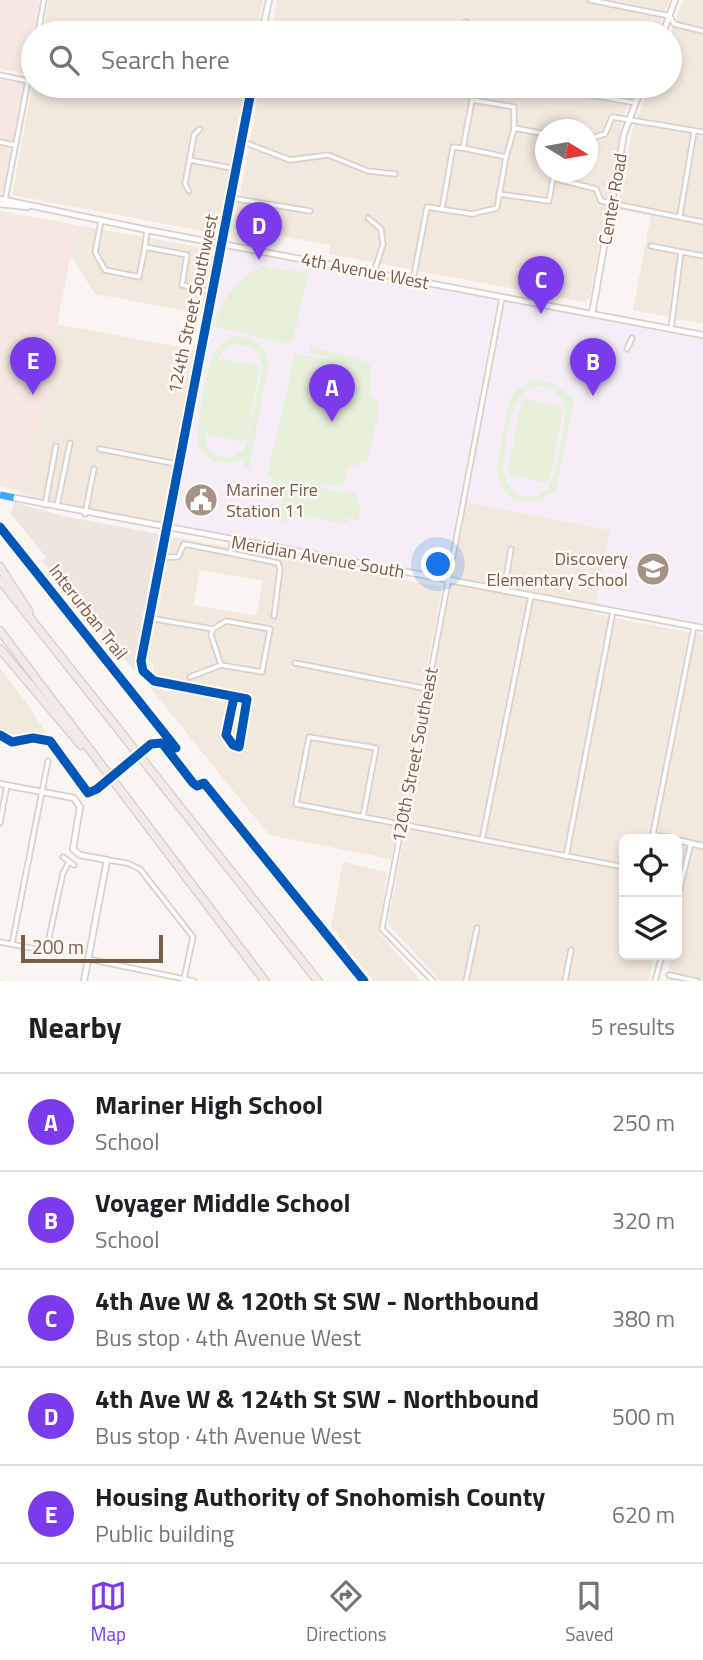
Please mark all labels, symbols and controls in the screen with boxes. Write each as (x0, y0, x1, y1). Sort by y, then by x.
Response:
search box (21, 21, 682, 98)
text: Search here (101, 40, 230, 79)
icon: search (45, 41, 83, 79)
north arrow (535, 119, 598, 182)
street label: Center Road (591, 151, 634, 247)
pin: D (236, 202, 282, 260)
street label: 124th Street Southwest (160, 211, 225, 396)
street label: 4th Avenue West (299, 245, 432, 296)
pin: C (518, 256, 564, 314)
pin: E (10, 337, 56, 395)
pin: B (570, 338, 616, 396)
pin: A (309, 364, 355, 422)
place label: Mariner Fire Station 11 (226, 476, 318, 524)
public building icon: Mariner Fire Station 11 (182, 481, 220, 519)
street label: Meridian Avenue South (229, 528, 407, 585)
place label: Discovery Elementary School (486, 545, 628, 593)
your location (421, 547, 455, 581)
school or university icon: Discovery Elementary School (634, 550, 672, 588)
street label: Interurban Trail (42, 558, 134, 665)
street label: 120th Street Southeast (384, 664, 445, 845)
map controls (619, 834, 682, 960)
button: locate (619, 834, 682, 897)
button: layers (619, 897, 682, 960)
scale bar (21, 932, 163, 964)
text: 200 m (32, 932, 84, 961)
text: Nearby (28, 1004, 121, 1050)
text: 5 results (591, 1009, 675, 1044)
text: Mariner High School (95, 1085, 323, 1124)
text: A (44, 1105, 58, 1140)
text: 250 m (612, 1105, 675, 1140)
text: School (95, 1124, 159, 1159)
text: Voyager Middle School (95, 1183, 351, 1222)
text: B (44, 1203, 58, 1238)
text: 320 m (612, 1203, 675, 1238)
text: School (95, 1222, 159, 1257)
text: 4th Ave W & 120th St SW - Northbound (95, 1281, 539, 1320)
text: C (45, 1301, 57, 1336)
text: 380 m (612, 1301, 675, 1336)
text: Bus stop · 4th Avenue West (95, 1320, 361, 1355)
text: 4th Ave W & 124th St SW - Northbound (95, 1379, 539, 1418)
text: D (44, 1399, 58, 1434)
text: 500 m (612, 1399, 675, 1434)
text: Bus stop · 4th Avenue West (95, 1418, 361, 1453)
text: Housing Authority of Snohomish County (95, 1477, 545, 1516)
text: E (45, 1497, 57, 1532)
text: 620 m (612, 1497, 675, 1532)
text: Public building (95, 1516, 234, 1551)
tab: Map (89, 1577, 127, 1648)
tab: Directions (306, 1577, 387, 1648)
tab: Saved (565, 1577, 614, 1648)

